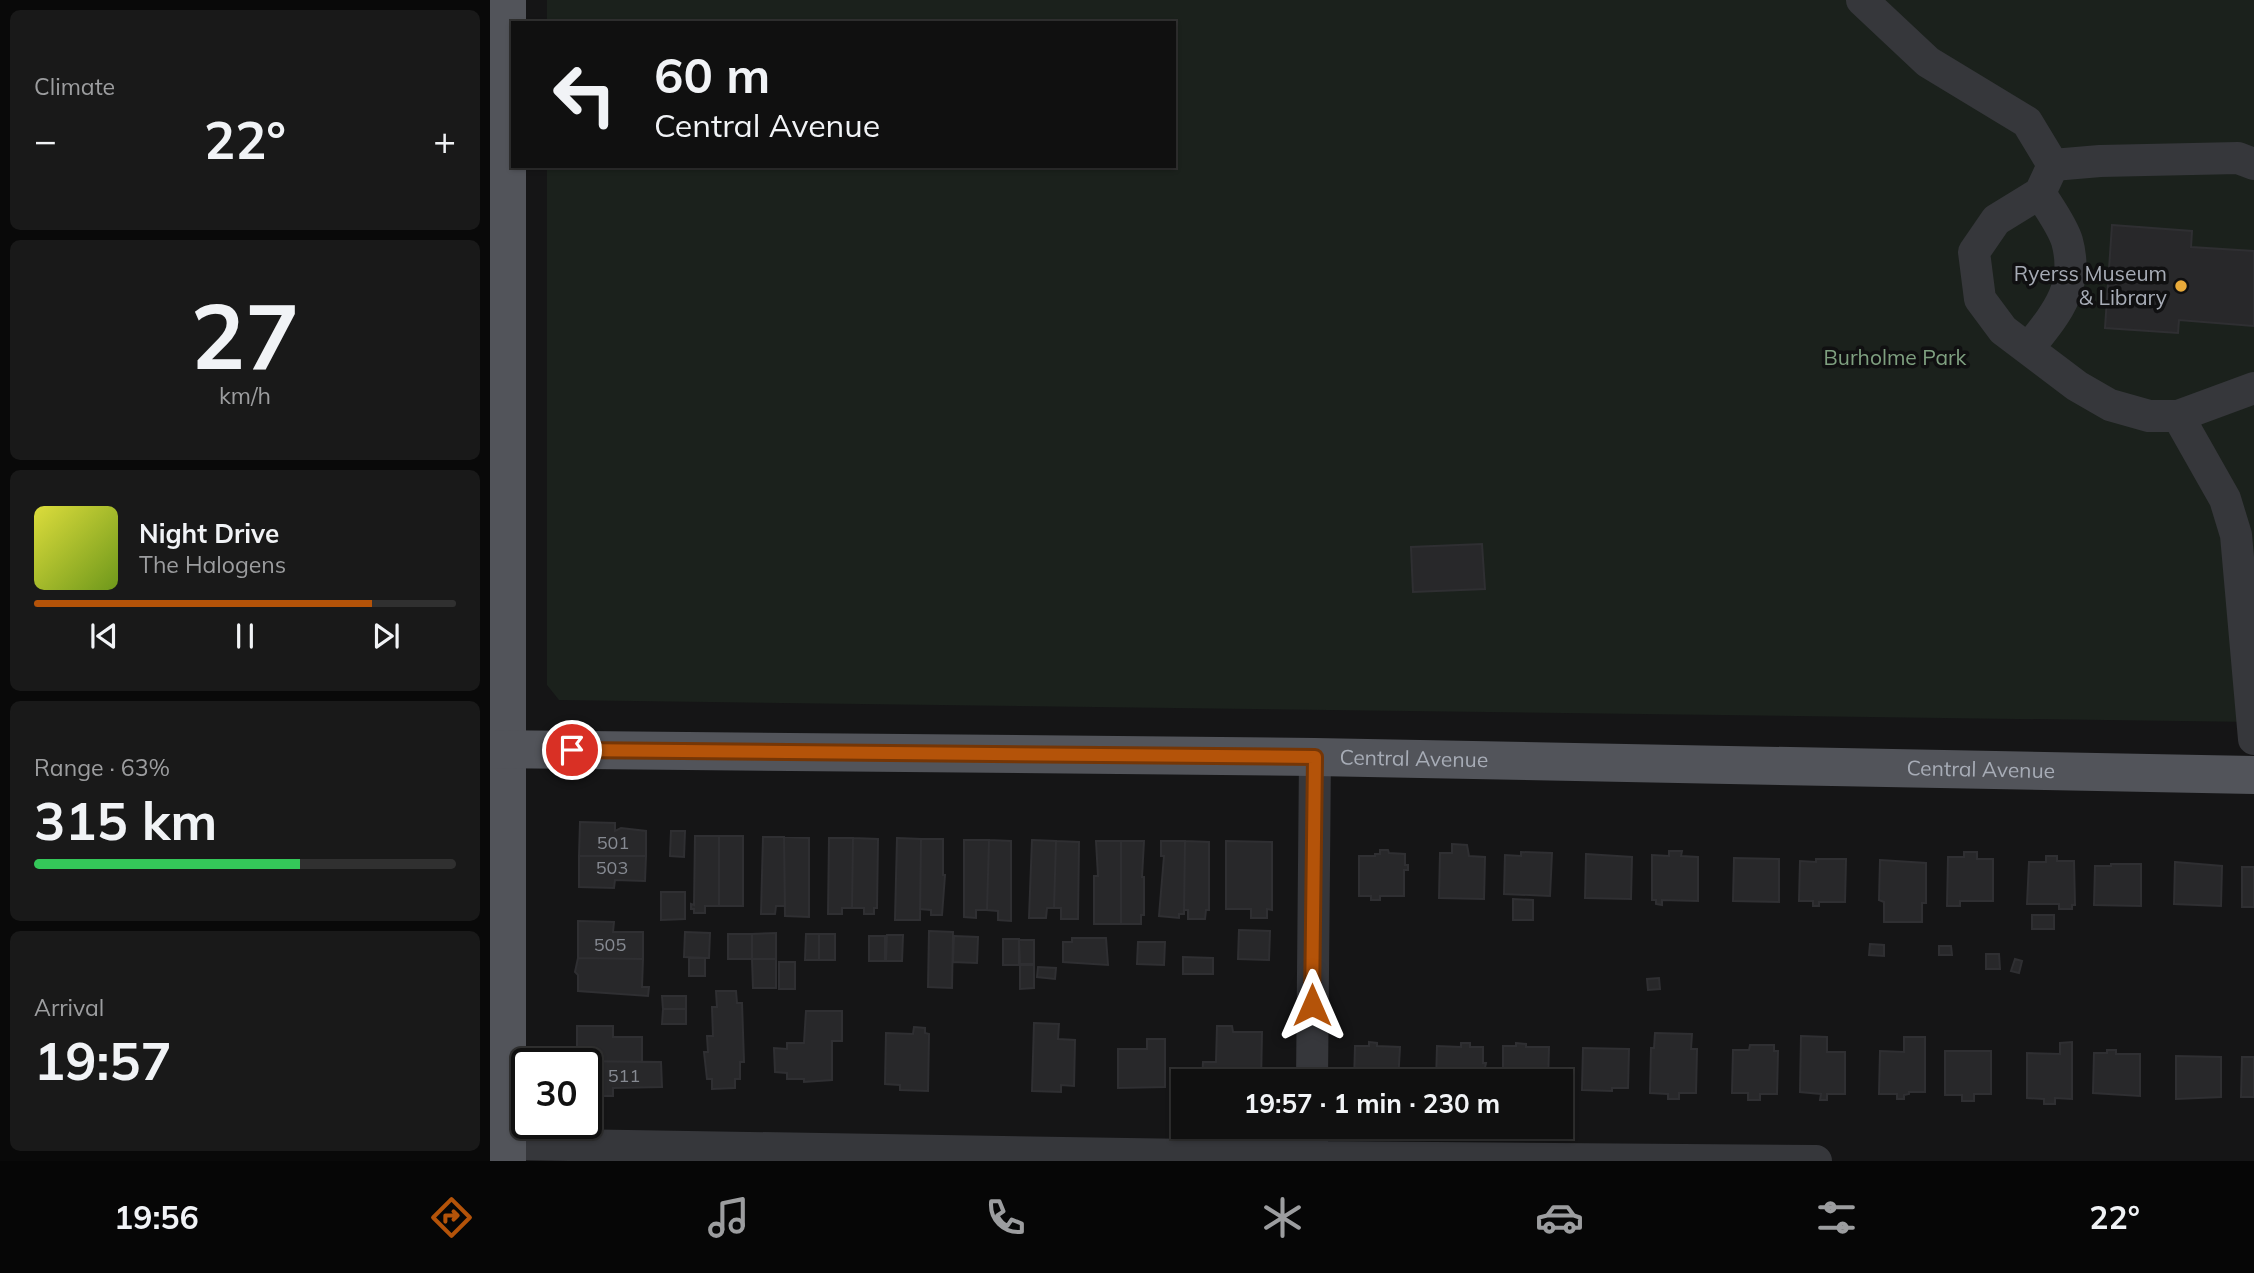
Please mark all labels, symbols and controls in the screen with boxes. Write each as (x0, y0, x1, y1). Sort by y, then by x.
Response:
text: 60 m (654, 44, 770, 105)
icon: left (539, 49, 630, 140)
text: Climate (34, 72, 115, 101)
text: Central Avenue (654, 105, 880, 145)
text: 22° (204, 107, 286, 172)
text: − (34, 116, 57, 164)
text: + (433, 116, 456, 164)
place label: Ryerss Museum & Library (2014, 260, 2167, 310)
text: 27 (190, 278, 300, 392)
marker: Ryerss Museum & Library (2173, 278, 2189, 294)
park label: Burholme Park (1824, 344, 1967, 370)
text: km/h (219, 381, 271, 410)
text: Night Drive (139, 517, 279, 550)
text: The Halogens (139, 550, 286, 579)
icon: previous (85, 617, 123, 655)
icon: pause (226, 617, 264, 655)
icon: next (367, 617, 405, 655)
pin (542, 720, 602, 780)
icon: arrive (553, 731, 591, 769)
street label: Central Avenue (1339, 743, 1488, 772)
text: Range · 63% (34, 753, 170, 782)
street label: Central Avenue (1906, 754, 2055, 783)
text: 315 km (34, 788, 217, 853)
house number: 501 (597, 831, 629, 854)
house number: 503 (596, 856, 628, 879)
house number: 505 (594, 933, 626, 956)
position arrow (1275, 968, 1349, 1042)
text: Arrival (34, 993, 104, 1022)
text: 19:57 (34, 1028, 172, 1093)
speed limit sign: 30 (511, 1048, 602, 1139)
house number: 511 (608, 1064, 640, 1087)
text: 19:57 · 1 min · 230 m (1244, 1087, 1500, 1120)
icon: directions (427, 1193, 476, 1242)
icon: music (704, 1193, 753, 1242)
icon: phone (981, 1193, 1030, 1242)
icon: climate (1258, 1193, 1307, 1242)
icon: car (1535, 1193, 1584, 1242)
icon: filters (1812, 1193, 1861, 1242)
text: 19:56 (114, 1197, 199, 1237)
text: 22° (2089, 1197, 2140, 1237)

